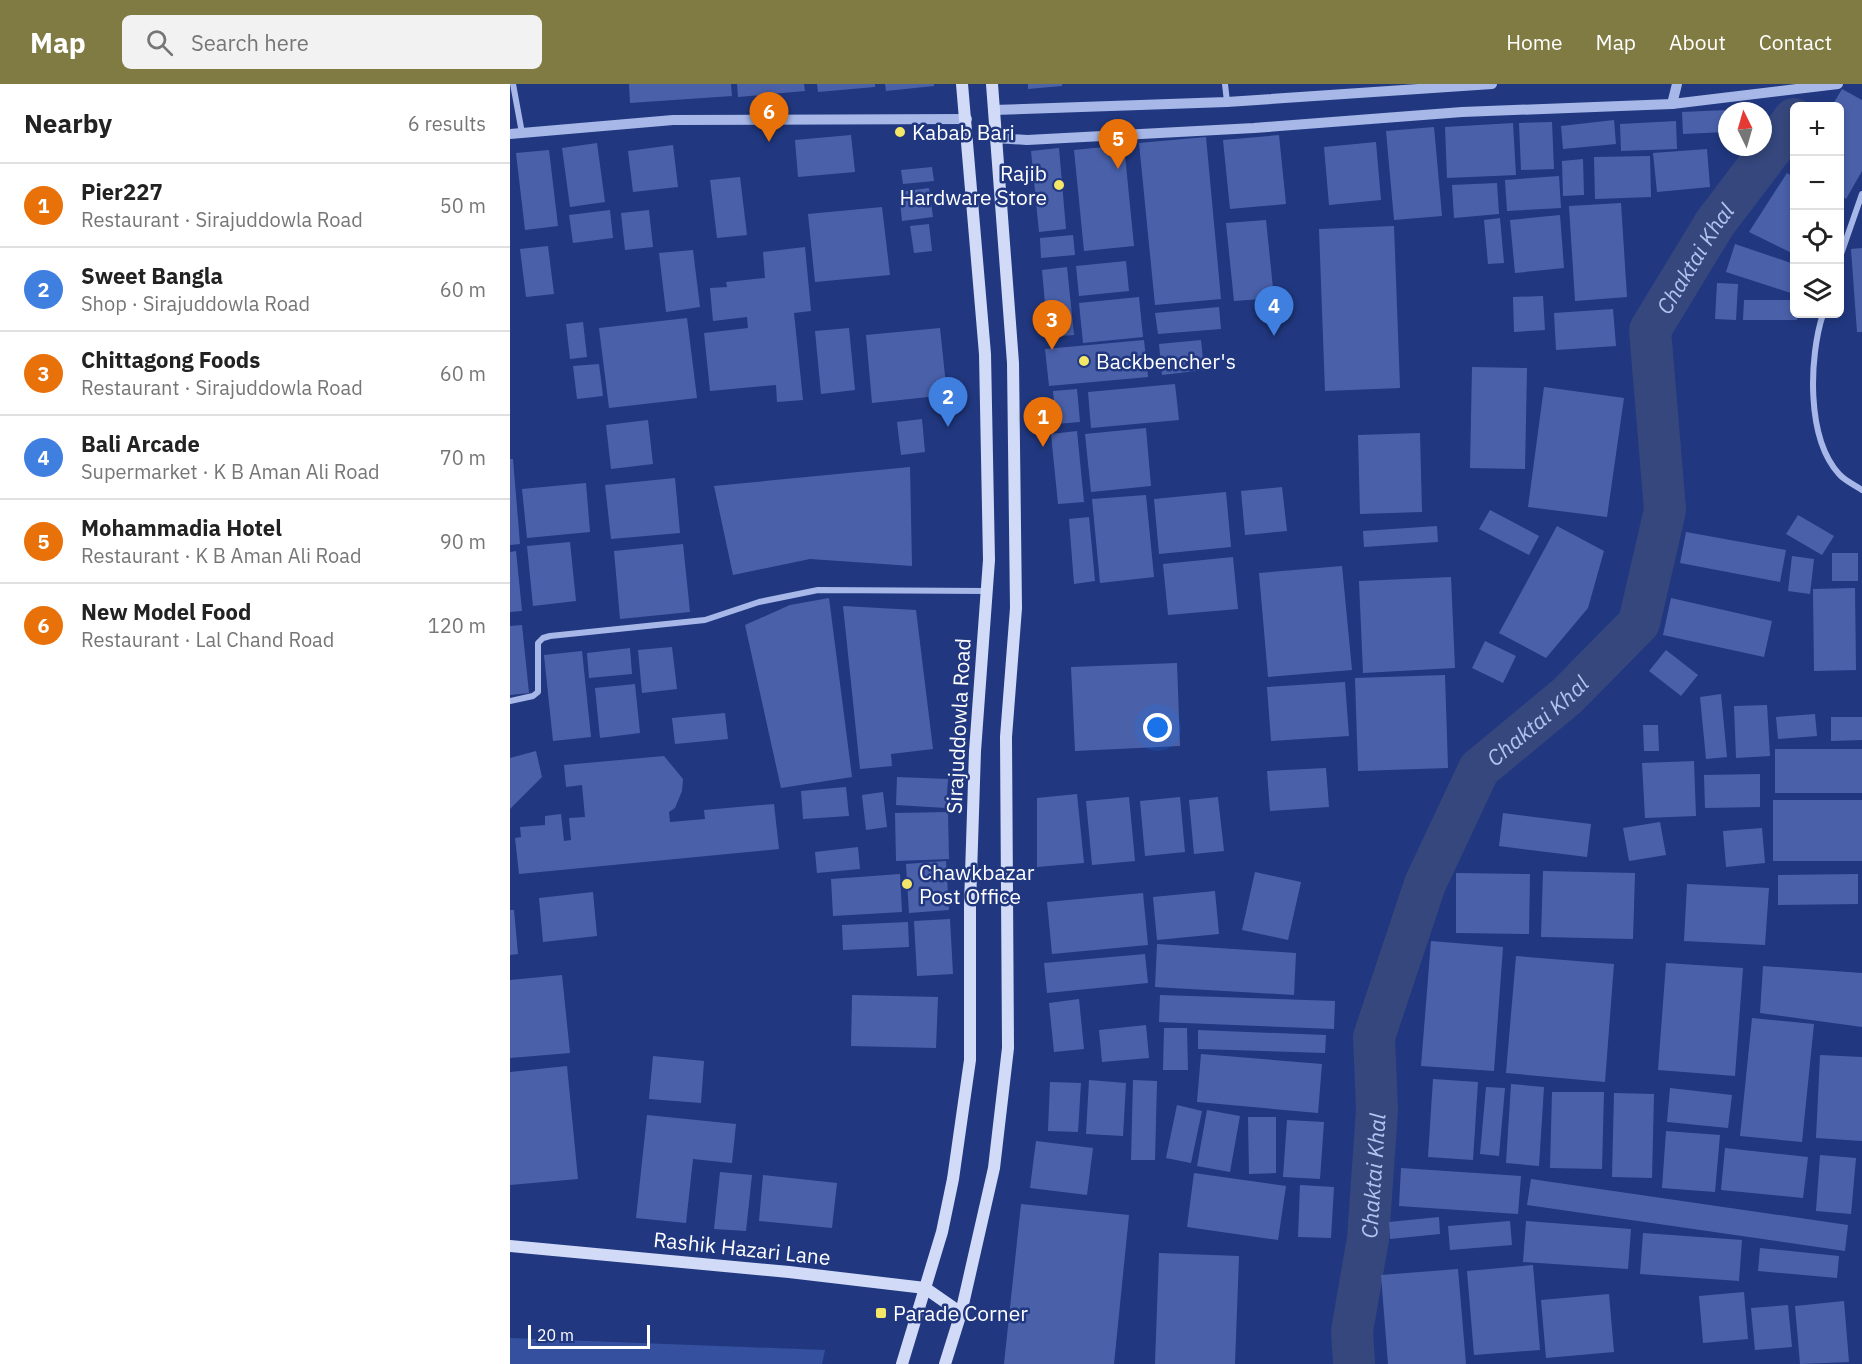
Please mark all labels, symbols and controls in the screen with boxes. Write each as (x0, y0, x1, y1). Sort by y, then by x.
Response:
search box (122, 15, 542, 69)
text: Map (30, 24, 86, 61)
icon: search (143, 26, 176, 59)
text: Search here (191, 28, 309, 57)
text: Home (1506, 28, 1563, 56)
text: Map (1596, 28, 1636, 56)
text: About (1669, 28, 1726, 56)
text: Contact (1759, 28, 1832, 56)
pin: 6 (750, 92, 788, 142)
north arrow (1718, 102, 1772, 156)
map controls (1790, 102, 1844, 318)
button: + (1790, 102, 1844, 156)
text: Nearby (24, 106, 112, 140)
text: 6 results (408, 110, 486, 137)
place label: Kabab Bari (912, 118, 1015, 146)
pin: 5 (1098, 120, 1138, 169)
marker: Kabab Bari (893, 125, 907, 139)
button: − (1790, 156, 1844, 210)
place label: Rajib Hardware Store (900, 159, 1047, 211)
text: Pier227 (81, 177, 163, 206)
marker: Rajib Hardware Store (1052, 178, 1066, 192)
text: 1 (38, 192, 50, 219)
text: 50 m (440, 192, 486, 219)
water label: Chaktai Khal (1649, 197, 1740, 319)
text: Restaurant · Sirajuddowla Road (81, 206, 363, 233)
button: locate (1790, 210, 1844, 264)
text: Sweet Bangla (81, 261, 223, 290)
button: layers (1790, 264, 1844, 318)
text: 2 (38, 276, 50, 303)
text: 60 m (440, 276, 486, 303)
pin: 4 (1254, 286, 1293, 336)
text: Shop · Sirajuddowla Road (81, 290, 310, 317)
pin: 3 (1032, 300, 1072, 350)
text: Chittagong Foods (81, 345, 260, 374)
place label: Backbencher's (1096, 347, 1236, 375)
marker: Backbencher's (1077, 354, 1091, 368)
text: 3 (38, 360, 50, 387)
text: 60 m (440, 360, 486, 387)
text: Restaurant · Sirajuddowla Road (81, 374, 363, 401)
pin: 2 (928, 378, 968, 427)
pin: 1 (1024, 398, 1062, 447)
text: Bali Arcade (81, 429, 200, 458)
text: 4 (38, 444, 50, 471)
text: 70 m (440, 444, 486, 471)
text: Supermarket · K B Aman Ali Road (81, 458, 380, 485)
text: Mohammadia Hotel (81, 513, 282, 542)
text: 5 (38, 528, 50, 555)
text: 90 m (440, 528, 486, 555)
text: Restaurant · K B Aman Ali Road (81, 542, 362, 569)
text: New Model Food (81, 597, 251, 626)
text: 6 (38, 612, 50, 639)
text: 120 m (428, 612, 486, 639)
text: Restaurant · Lal Chand Road (81, 626, 334, 653)
street label: Sirajuddowla Road (939, 637, 977, 815)
water label: Chaktai Khal (1480, 669, 1594, 772)
your location (1143, 713, 1172, 742)
place label: Chawkbazar Post Office (919, 858, 1035, 910)
marker: Chawkbazar Post Office (900, 877, 914, 891)
water label: Chaktai Khal (1354, 1112, 1391, 1239)
street label: Rashik Hazari Lane (652, 1225, 832, 1271)
place label: Parade Corner (893, 1299, 1028, 1327)
marker: Parade Corner (874, 1306, 888, 1320)
scale bar (528, 1322, 650, 1350)
text: 20 m (537, 1325, 574, 1345)

